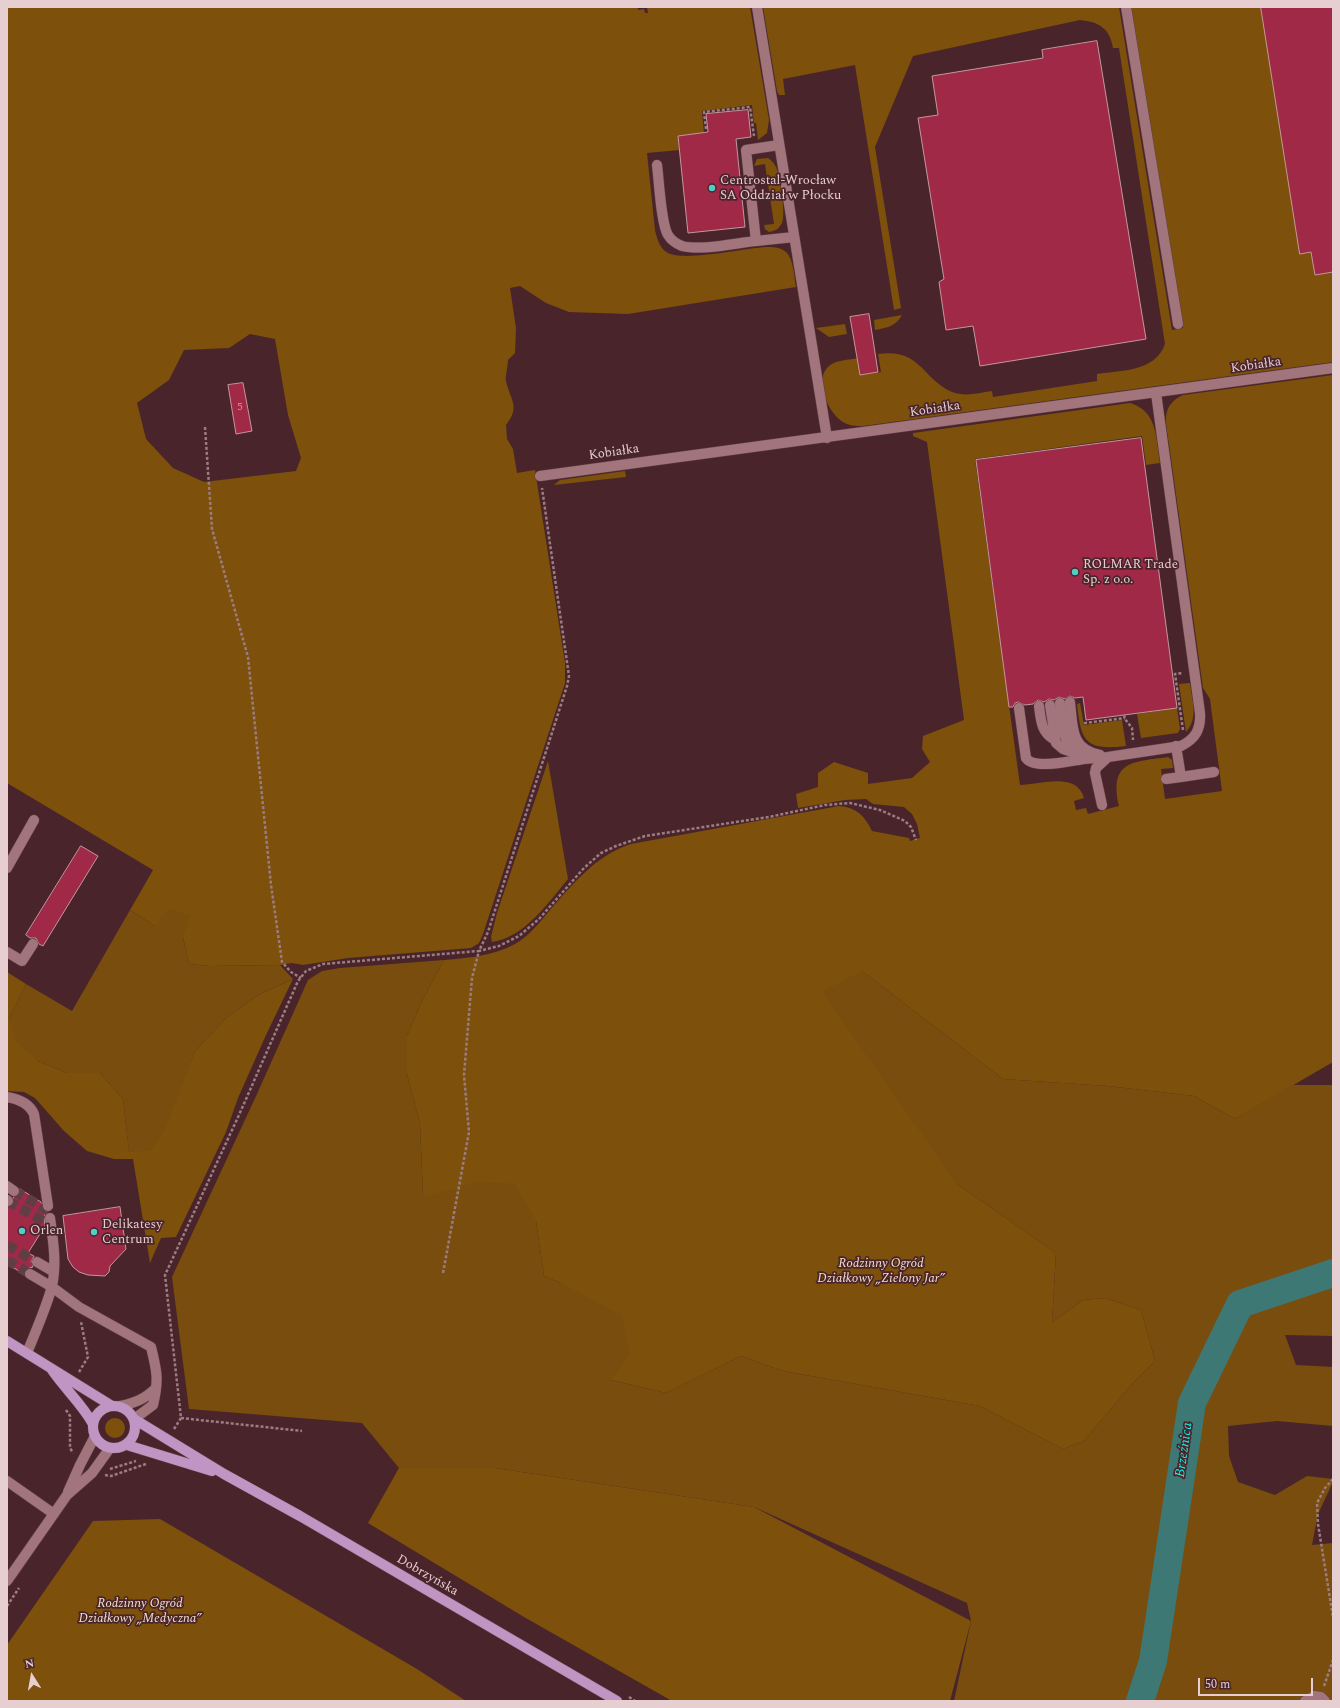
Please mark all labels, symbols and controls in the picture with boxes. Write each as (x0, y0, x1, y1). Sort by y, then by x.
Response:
place label: Centrostal-Wrocław SA Oddział w Płocku (720, 173, 841, 204)
marker: Centrostal-Wrocław SA Oddział w Płocku (707, 183, 717, 193)
street label: Kobiałka (1230, 355, 1282, 377)
street label: Kobiałka (909, 399, 961, 421)
house number: 5 (237, 401, 243, 415)
street label: Kobiałka (588, 442, 640, 464)
place label: ROLMAR Trade Sp. z o.o. (1083, 557, 1178, 588)
marker: ROLMAR Trade Sp. z o.o. (1070, 567, 1080, 577)
place label: Delikatesy Centrum (102, 1217, 162, 1248)
place label: Orlen (30, 1223, 63, 1239)
marker: Orlen (17, 1226, 27, 1236)
marker: Delikatesy Centrum (89, 1227, 99, 1237)
park label: Rodzinny Ogród Działkowy „Zielony Jar” (817, 1256, 945, 1287)
water label: Brzeźnica (1173, 1421, 1197, 1479)
street label: Dobrzyńska (393, 1552, 461, 1600)
park label: Rodzinny Ogród Działkowy „Medyczna” (79, 1596, 201, 1627)
text: N (24, 1655, 36, 1673)
north arrow (12, 1656, 52, 1696)
scale bar (1200, 1670, 1315, 1696)
text: 50 m (1205, 1675, 1230, 1694)

